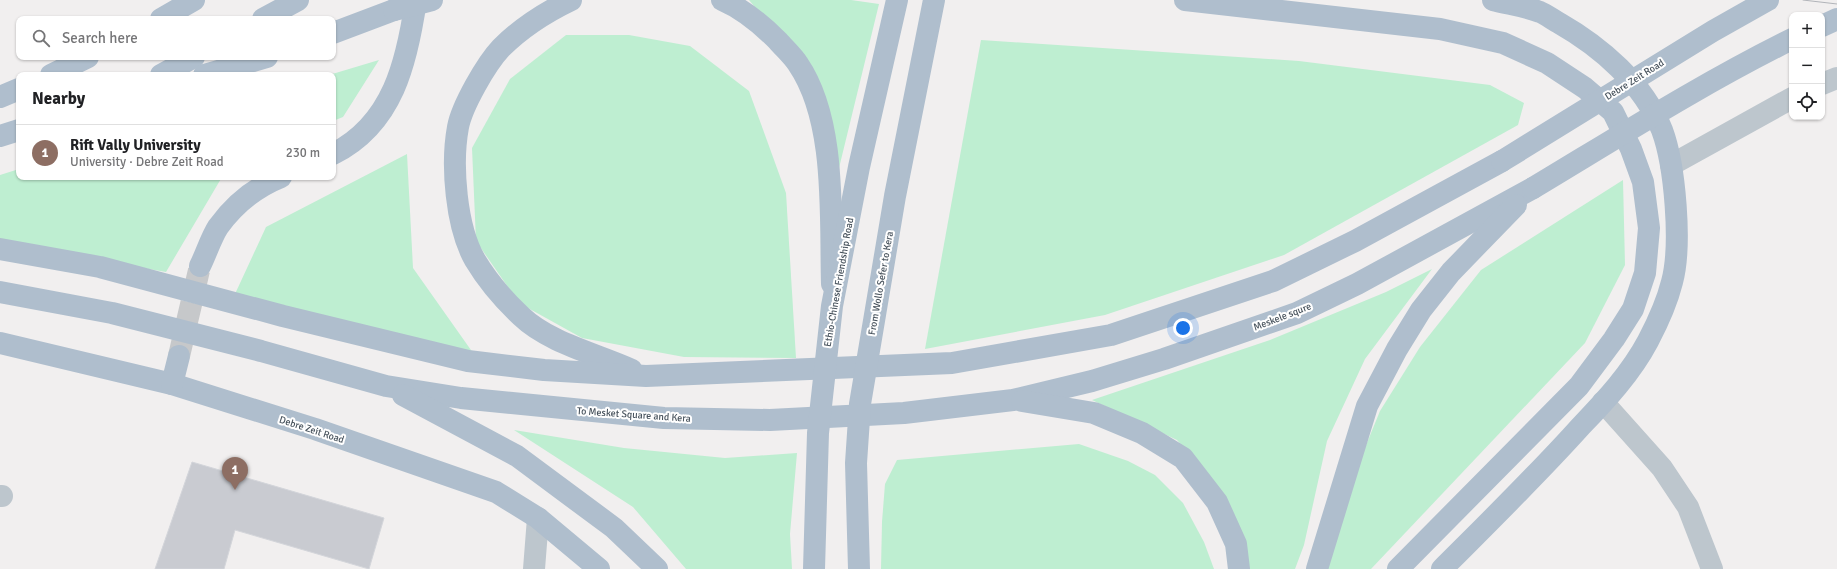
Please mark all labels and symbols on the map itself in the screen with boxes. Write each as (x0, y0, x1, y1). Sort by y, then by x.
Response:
street label: Debre Zeit Road (1603, 57, 1666, 103)
street label: Ethio-Chinese Friendship Road (822, 217, 856, 348)
street label: From Wollo Sefer to Kera (866, 230, 896, 336)
street label: Meskele squre (1252, 300, 1313, 333)
your location (1173, 318, 1193, 338)
street label: To Mesket Square and Kera (577, 405, 691, 425)
street label: Debre Zeit Road (278, 414, 346, 446)
pin: 1 (222, 457, 248, 490)

